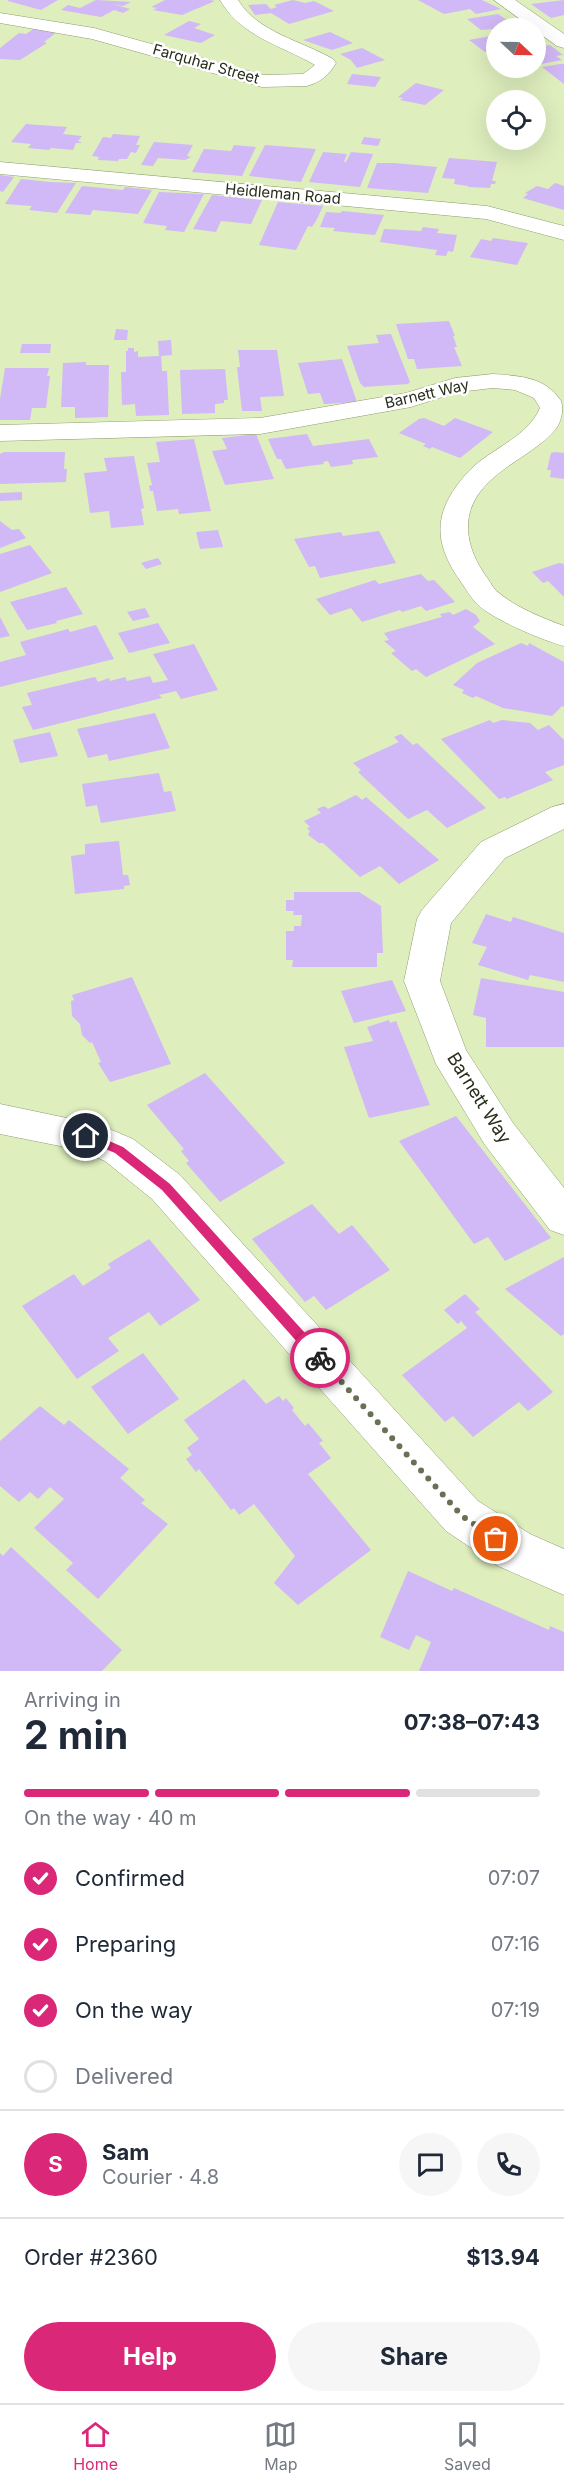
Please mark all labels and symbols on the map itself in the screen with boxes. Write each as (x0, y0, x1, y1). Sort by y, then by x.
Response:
north arrow (486, 18, 546, 78)
street label: Farquhar Street (151, 39, 262, 88)
street label: Heidleman Road (224, 179, 342, 208)
street label: Barnett Way (383, 374, 471, 412)
street label: Barnett Way (443, 1048, 516, 1147)
pin (60, 1110, 111, 1161)
courier (290, 1328, 350, 1388)
pin (470, 1513, 521, 1564)

